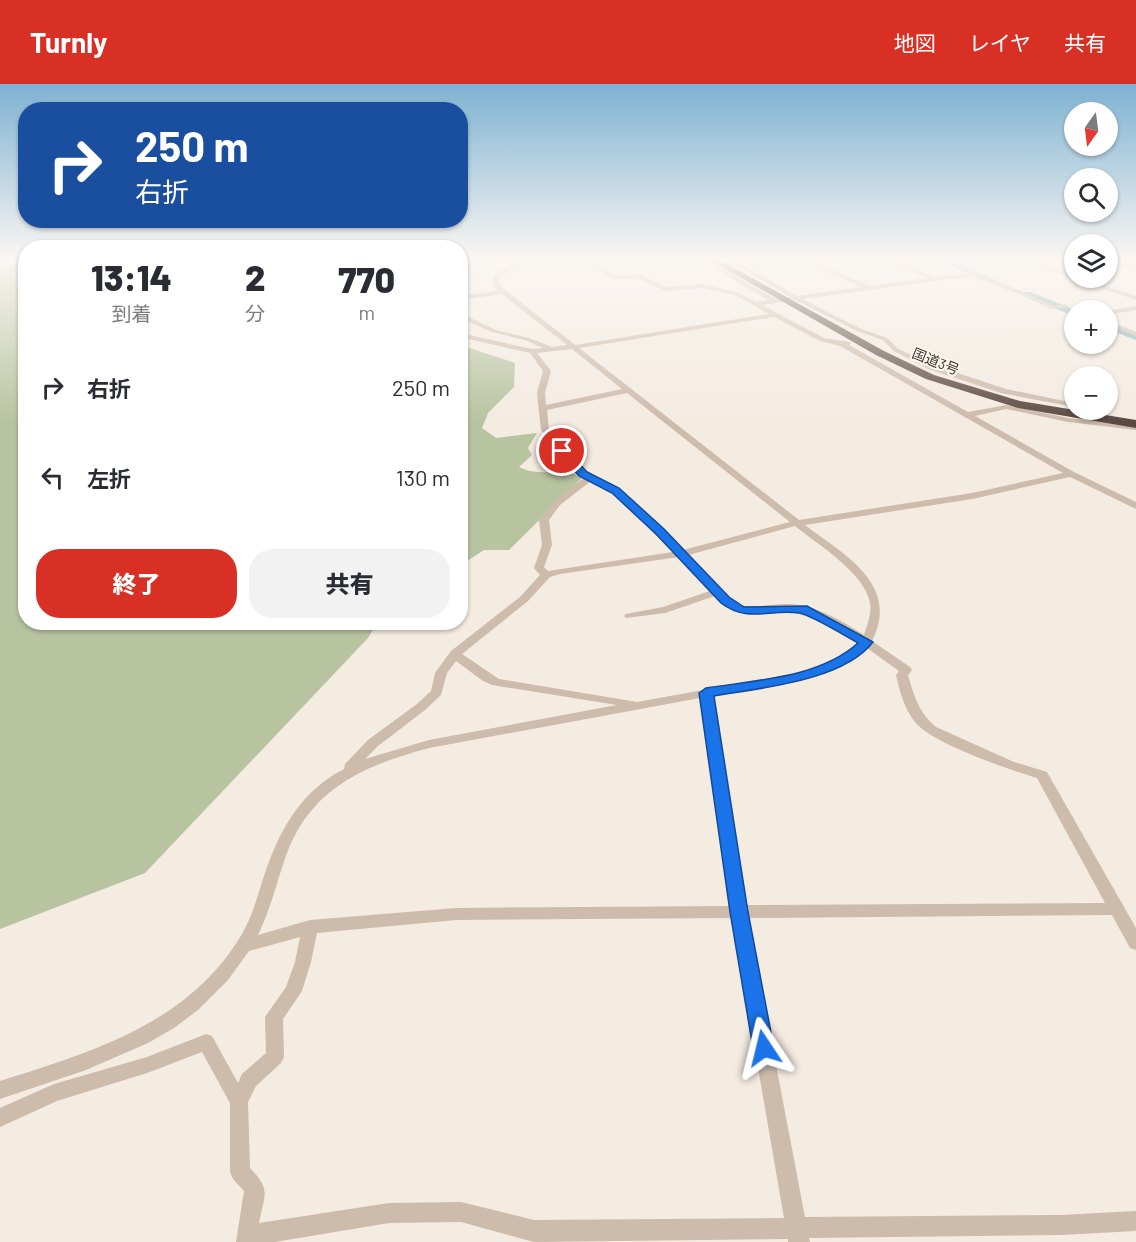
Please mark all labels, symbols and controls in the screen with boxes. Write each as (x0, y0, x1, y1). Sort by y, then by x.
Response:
text: Turnly (30, 25, 107, 59)
text: 地図 (894, 30, 936, 55)
text: レイヤ (969, 30, 1031, 55)
text: 共有 (1064, 30, 1106, 55)
north arrow (1064, 102, 1118, 156)
map controls (1064, 102, 1118, 420)
text: 250 m (135, 120, 249, 170)
icon: right (36, 126, 114, 204)
button: search (1064, 168, 1118, 222)
text: 右折 (135, 175, 189, 207)
button: layers (1064, 234, 1118, 288)
text: 13:14 (91, 255, 172, 298)
text: 2 (245, 255, 265, 298)
text: 770 (338, 257, 395, 300)
text: m (358, 300, 375, 324)
button: + (1064, 300, 1118, 354)
text: 到着 (111, 301, 151, 325)
text: 分 (245, 301, 265, 325)
street label: 国道3号 (910, 344, 962, 378)
button: − (1064, 366, 1118, 420)
icon: right (36, 371, 69, 404)
text: 250 m (392, 374, 450, 400)
text: 右折 (87, 375, 131, 401)
pin (536, 425, 587, 476)
icon: arrive (545, 434, 578, 467)
icon: left (36, 461, 69, 494)
text: 130 m (396, 464, 450, 490)
text: 左折 (87, 465, 131, 491)
button: 終了 (36, 549, 237, 618)
button: 共有 (249, 549, 450, 618)
position arrow (732, 1016, 796, 1080)

